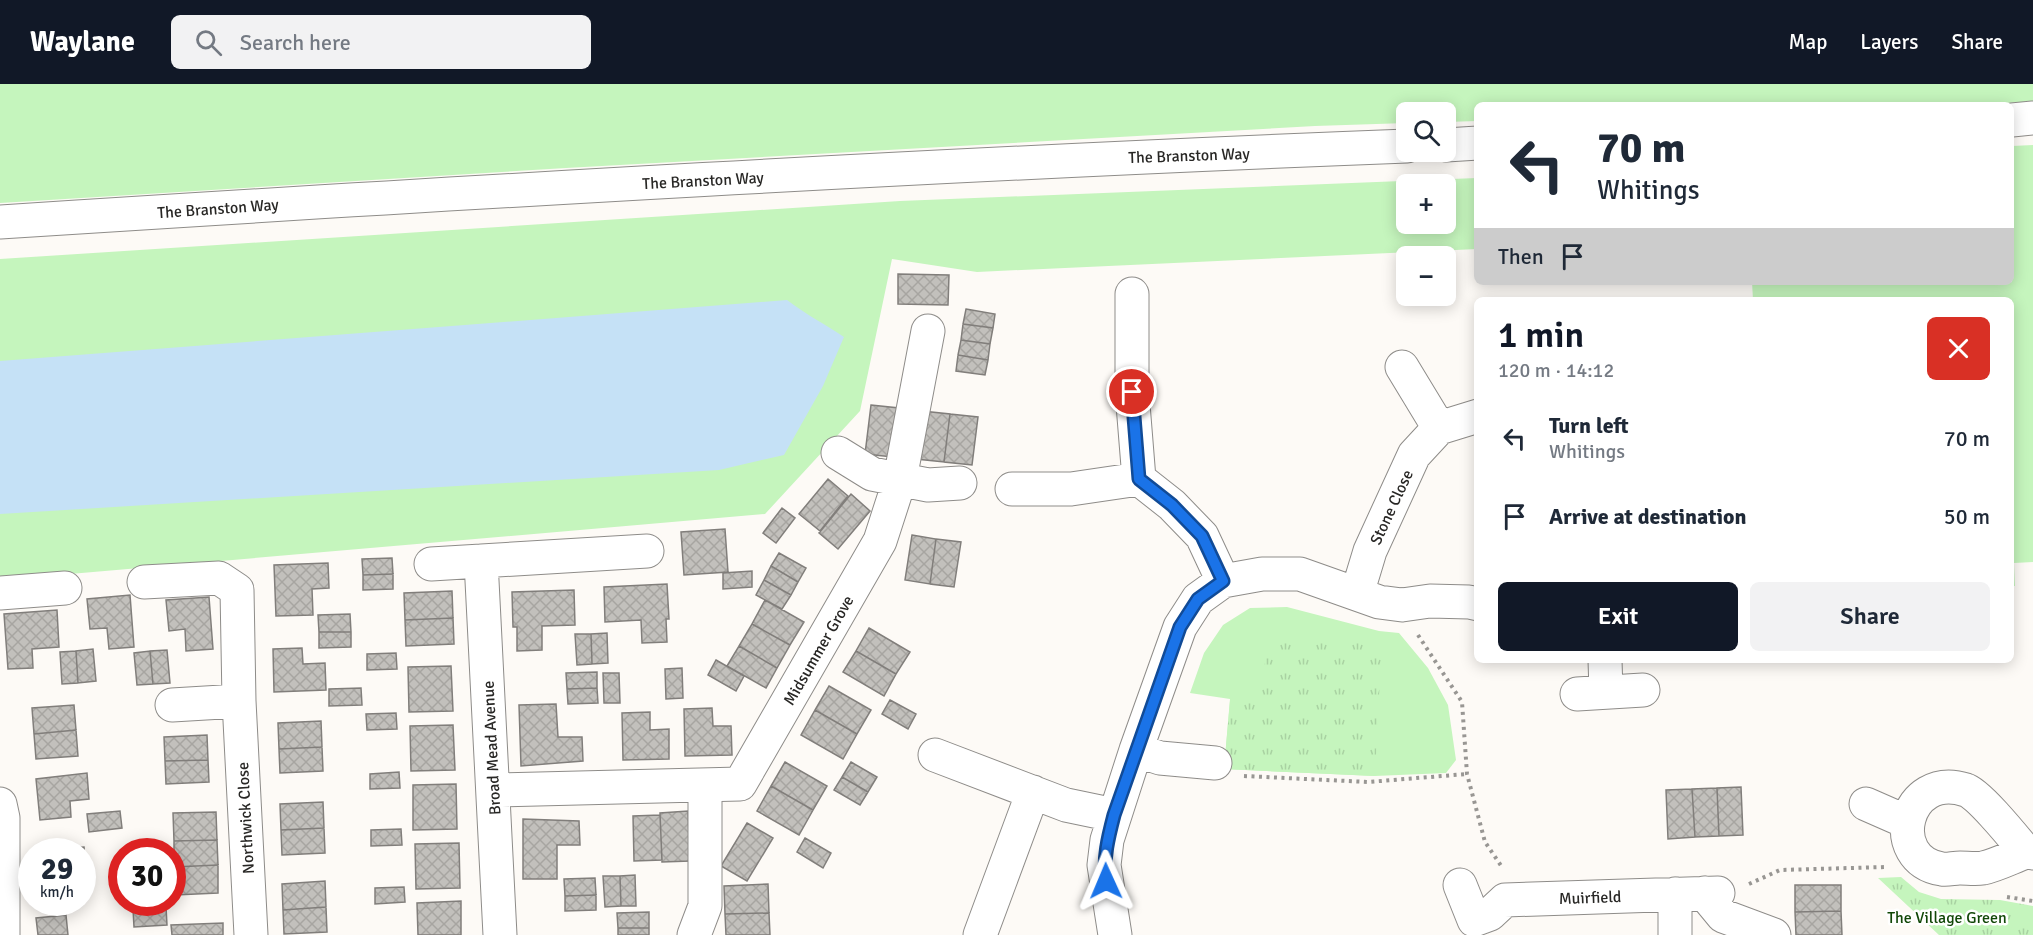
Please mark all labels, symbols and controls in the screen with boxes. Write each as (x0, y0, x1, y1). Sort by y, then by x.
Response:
search box (171, 15, 591, 69)
text: Waylane (30, 25, 135, 59)
icon: search (192, 26, 225, 59)
text: Search here (240, 29, 351, 56)
text: Map (1789, 29, 1827, 55)
text: Layers (1860, 29, 1918, 55)
text: Share (1951, 29, 2003, 55)
map controls (1396, 102, 1456, 306)
button: search (1396, 102, 1456, 162)
text: 70 m (1597, 123, 1686, 174)
icon: left (1498, 126, 1576, 204)
street label: The Branston Way (1128, 144, 1251, 168)
street label: The Branston Way (642, 168, 765, 194)
button: + (1396, 174, 1456, 234)
text: Whitings (1597, 174, 1700, 207)
street label: The Branston Way (157, 195, 280, 223)
icon: arrive (1556, 240, 1589, 273)
text: Then (1498, 243, 1544, 270)
button: − (1396, 246, 1456, 306)
text: 1 min (1498, 313, 1584, 358)
button: close (1927, 317, 1990, 380)
text: 120 m · 14:12 (1498, 358, 1614, 383)
pin (1106, 366, 1157, 417)
icon: arrive (1115, 375, 1148, 408)
text: Turn left (1549, 412, 1629, 439)
icon: left (1498, 422, 1531, 455)
text: 70 m (1944, 425, 1990, 452)
text: Whitings (1549, 439, 1625, 464)
street label: Stone Close (1366, 467, 1418, 548)
icon: arrive (1498, 500, 1531, 533)
text: Arrive at destination (1549, 503, 1746, 530)
text: 50 m (1944, 503, 1990, 530)
button: Exit (1498, 582, 1738, 651)
button: Share (1750, 582, 1990, 651)
street label: Midsummer Grove (779, 592, 858, 709)
street label: Broad Mead Avenue (478, 680, 506, 816)
street label: Northwick Close (233, 761, 259, 874)
speed limit sign: 30 (108, 838, 186, 916)
position arrow (1074, 849, 1138, 913)
text: 29 (41, 851, 73, 888)
text: km/h (40, 883, 74, 901)
street label: Muirfield (1558, 887, 1622, 909)
park label: The Village Green (1887, 908, 2007, 928)

